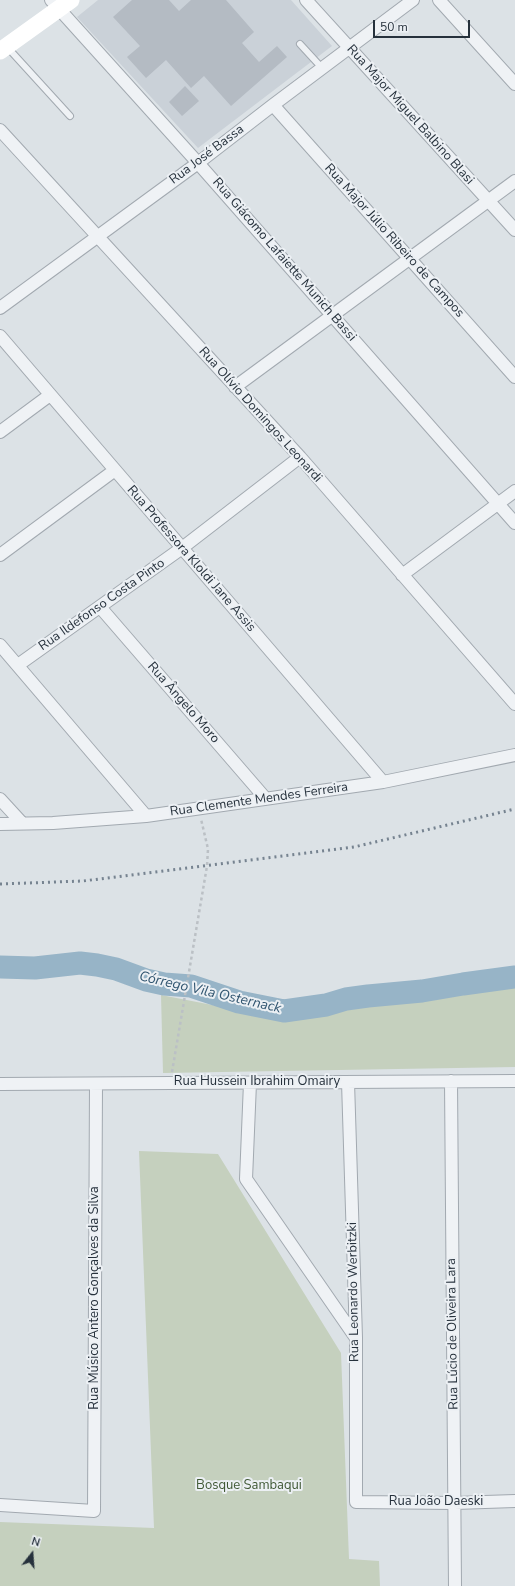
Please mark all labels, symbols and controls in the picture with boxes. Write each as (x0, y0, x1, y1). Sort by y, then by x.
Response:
scale bar (375, 12, 472, 38)
text: 50 m (380, 19, 408, 35)
street label: Rua Major Miguel Balbino Blasi (343, 42, 477, 188)
street label: Rua José Bassa (167, 122, 247, 188)
street label: Rua Major Júlio Ribeiro de Campos (321, 161, 467, 321)
street label: Rua Giácomo Lafaiette Munich Bassi (209, 175, 359, 345)
street label: Rua Olívio Domingos Leonardi (195, 344, 325, 486)
street label: Rua Professora Kloldi Jane Assis (123, 483, 259, 635)
street label: Rua Ildefonso Costa Pinto (36, 556, 168, 654)
street label: Rua Ângelo Moro (144, 659, 222, 747)
street label: Rua Clemente Mendes Ferreira (169, 780, 349, 820)
water label: Córrego Vila Osternack (137, 968, 283, 1018)
street label: Rua Hussein Ibrahim Omairy (174, 1074, 340, 1090)
street label: Rua Músico Antero Gonçalves da Silva (87, 1186, 103, 1410)
street label: Rua Leonardo Werbitzki (345, 1222, 363, 1362)
street label: Rua Lúcio de Oliveira Lara (444, 1258, 462, 1410)
park label: Bosque Sambaqui (196, 1478, 302, 1494)
street label: Rua João Daeski (389, 1494, 483, 1510)
north arrow (12, 1534, 52, 1574)
text: N (30, 1534, 42, 1550)

